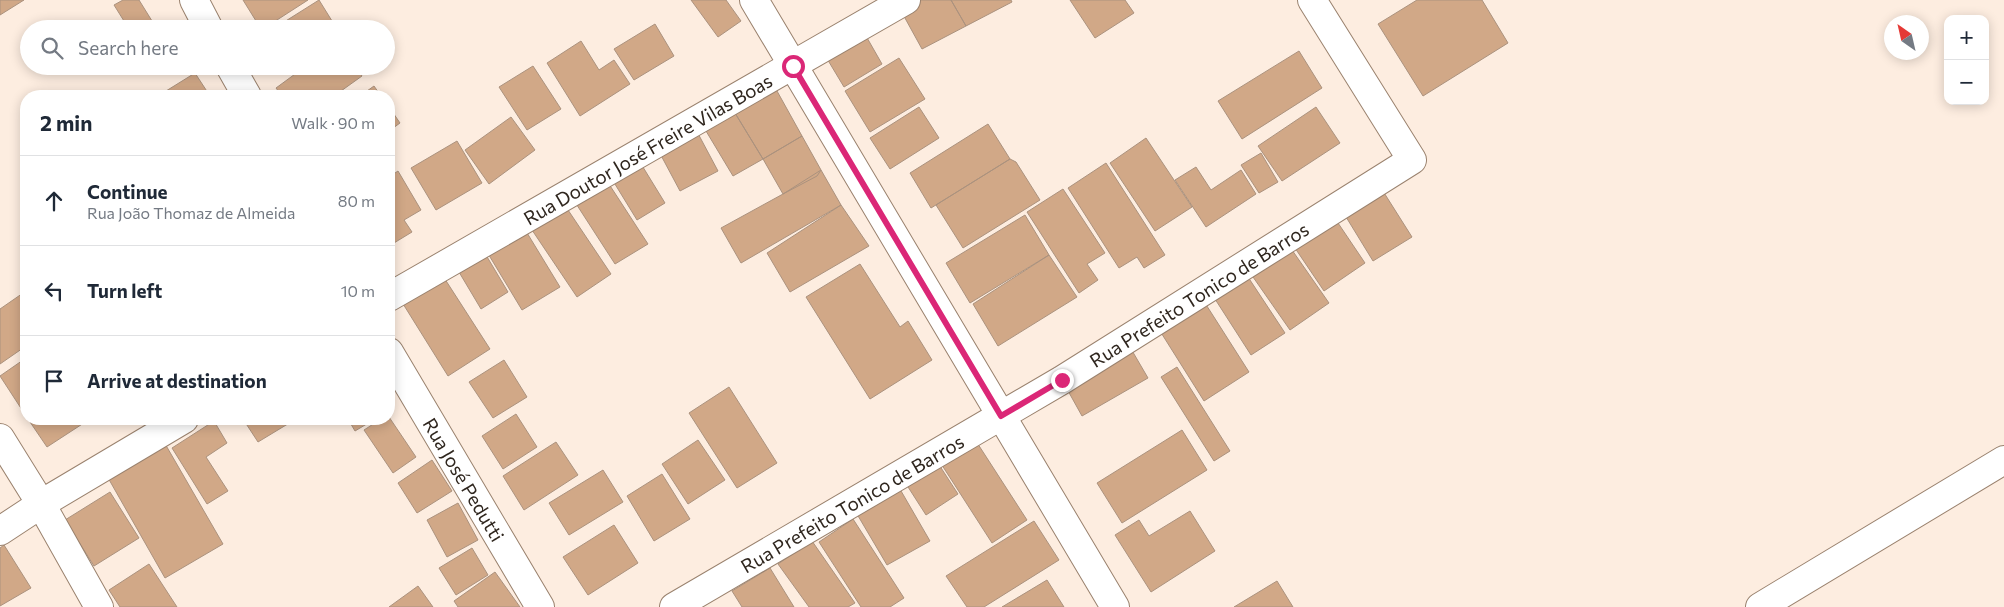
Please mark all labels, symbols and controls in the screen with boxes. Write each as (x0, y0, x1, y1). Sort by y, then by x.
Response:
north arrow (1884, 15, 1929, 60)
map controls (1944, 15, 1989, 105)
button: + (1944, 15, 1989, 60)
search box (20, 20, 395, 75)
icon: search (38, 34, 66, 62)
text: Search here (78, 36, 178, 59)
route start (782, 55, 805, 78)
button: − (1944, 60, 1989, 105)
street label: Rua Doutor José Freire Vilas Boas (519, 68, 776, 229)
text: 2 min (40, 110, 92, 135)
text: Walk · 90 m (291, 113, 375, 132)
text: Continue (87, 180, 167, 203)
icon: ahead (40, 187, 68, 215)
text: 80 m (338, 191, 375, 210)
text: Rua João Thomaz de Almeida (87, 203, 295, 222)
street label: Rua Prefeito Tonico de Barros (1085, 217, 1313, 371)
icon: left (40, 277, 68, 305)
text: Turn left (87, 279, 162, 302)
text: 10 m (341, 281, 375, 300)
icon: arrive (40, 367, 68, 395)
text: Arrive at destination (87, 369, 267, 392)
route end (1051, 369, 1074, 392)
street label: Rua José Pedutti (419, 413, 510, 545)
street label: Rua Prefeito Tonico de Barros (736, 429, 967, 577)

